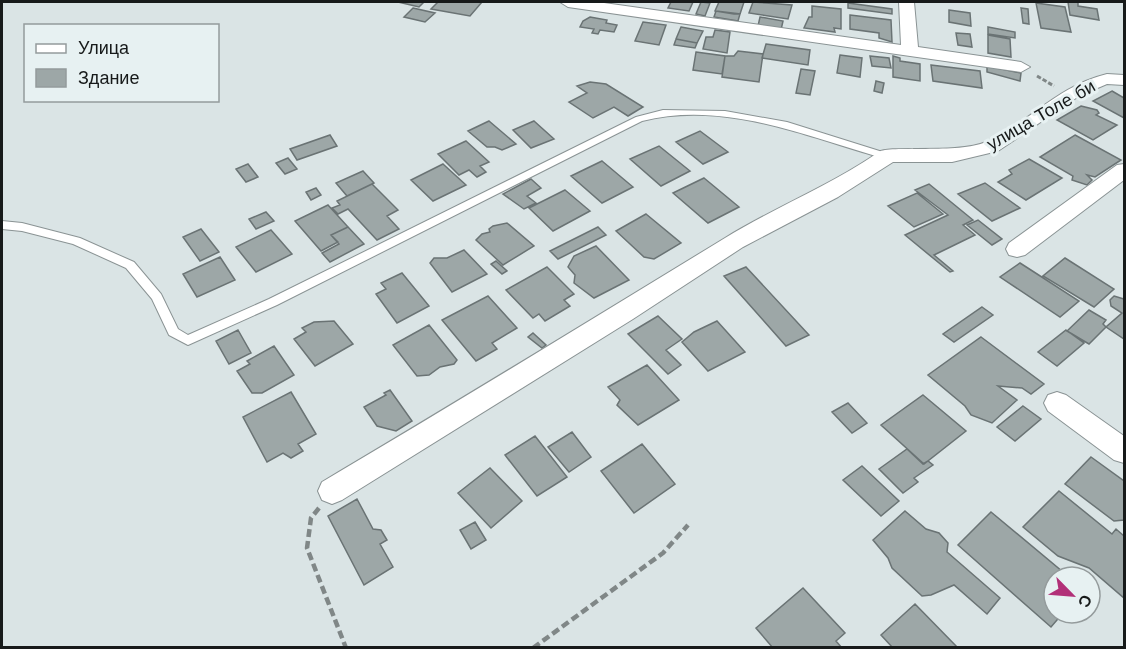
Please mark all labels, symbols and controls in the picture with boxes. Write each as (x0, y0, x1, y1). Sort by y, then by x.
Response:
legend (24, 24, 219, 102)
text: Улица (78, 37, 130, 58)
text: Здание (78, 67, 139, 88)
street label: улица Толе би (983, 75, 1099, 154)
north arrow (1042, 565, 1102, 625)
text: С (1074, 592, 1096, 611)

